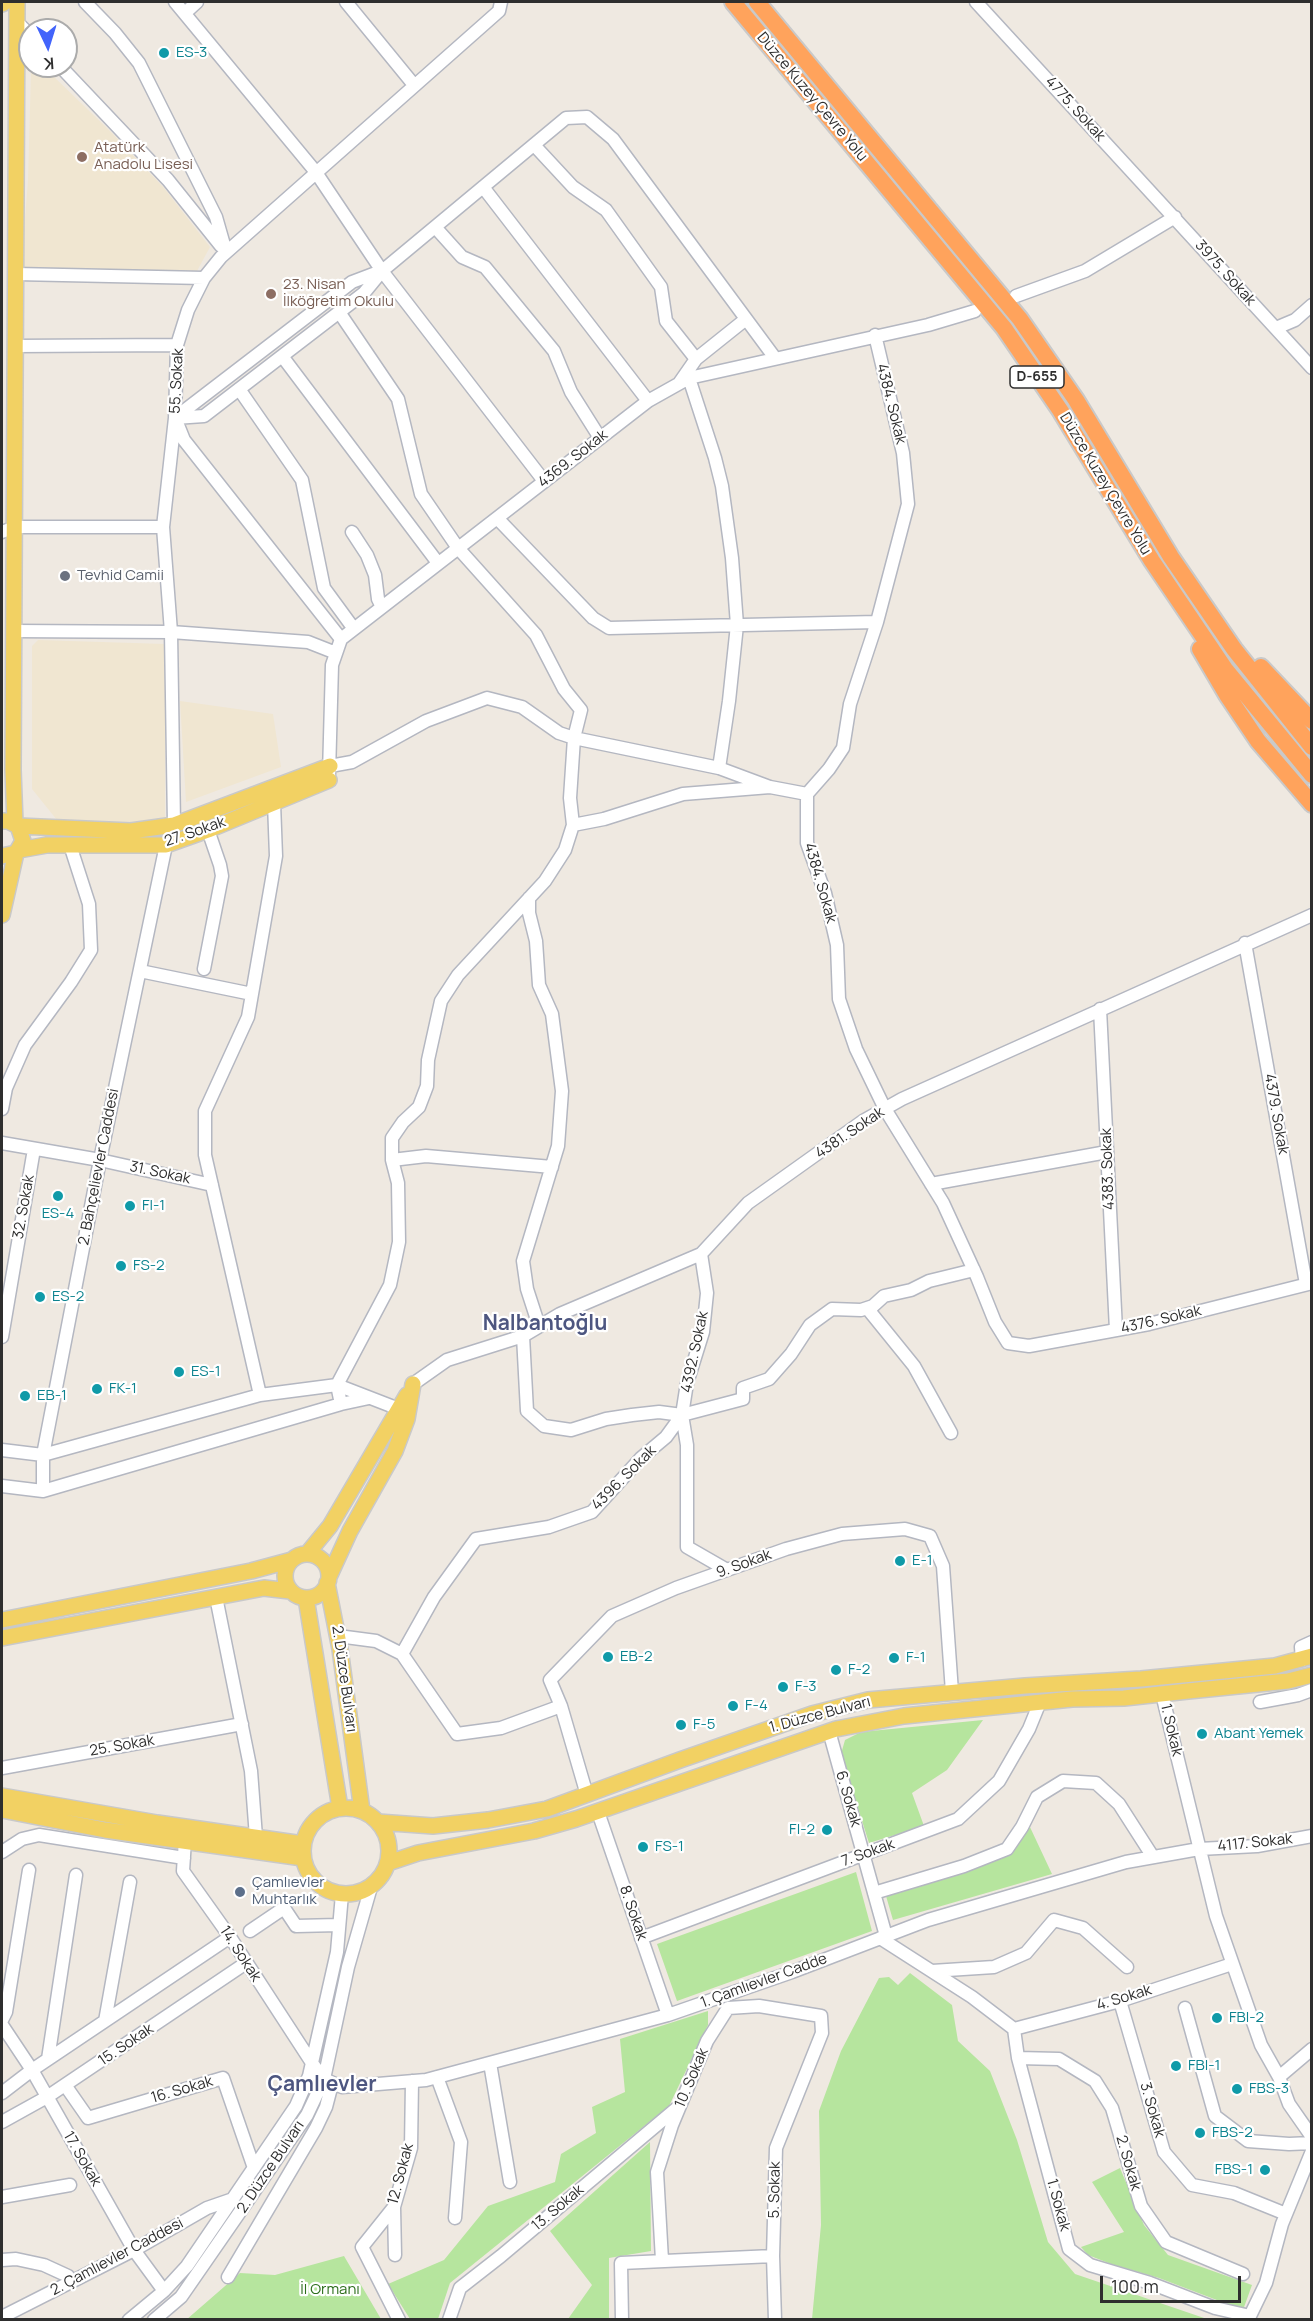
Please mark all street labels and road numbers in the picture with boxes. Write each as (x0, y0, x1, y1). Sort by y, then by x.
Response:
street label: Düzce Kuzey Çevre Yolu (753, 29, 871, 165)
street label: 4775. Sokak (1041, 73, 1109, 145)
street label: 3975. Sokak (1191, 237, 1259, 309)
street label: 55. Sokak (166, 348, 188, 414)
street label: 4384. Sokak (872, 362, 910, 446)
road number: D-655 (1010, 366, 1064, 388)
street label: Düzce Kuzey Çevre Yolu (1055, 410, 1155, 558)
street label: 4369. Sokak (535, 426, 611, 492)
street label: 27. Sokak (162, 813, 228, 851)
street label: 4384. Sokak (800, 841, 840, 925)
street label: 4379. Sokak (1260, 1072, 1292, 1156)
street label: 2. Bahçelievler Caddesi (75, 1087, 123, 1247)
street label: 4381. Sokak (812, 1103, 888, 1163)
street label: 4383. Sokak (1098, 1128, 1118, 1210)
street label: 31. Sokak (128, 1158, 192, 1188)
street label: 32. Sokak (9, 1173, 39, 1241)
street label: 4376. Sokak (1119, 1302, 1203, 1338)
street label: 4392. Sokak (678, 1309, 712, 1395)
street label: 4396. Sokak (588, 1442, 660, 1514)
street label: 9. Sokak (714, 1546, 774, 1582)
street label: 2. Düzce Bulvarı (328, 1624, 360, 1734)
street label: 1. Düzce Bulvarı (767, 1693, 873, 1737)
street label: 1. Sokak (1156, 1702, 1186, 1758)
street label: 25. Sokak (88, 1731, 156, 1761)
street label: 6. Sokak (831, 1769, 865, 1829)
street label: 4117. Sokak (1217, 1830, 1293, 1856)
street label: 7. Sokak (839, 1835, 897, 1871)
street label: 8. Sokak (615, 1883, 651, 1943)
street label: 14. Sokak (215, 1923, 265, 1985)
street label: 1. Çamlıevler Cadde (698, 1950, 830, 2012)
street label: 4. Sokak (1094, 1981, 1154, 2015)
street label: 15. Sokak (95, 2020, 157, 2070)
street label: 10. Sokak (671, 2045, 713, 2111)
street label: 16. Sokak (149, 2073, 215, 2107)
street label: 3. Sokak (1136, 2080, 1168, 2140)
street label: 2. Düzce Bulvarı (233, 2117, 309, 2217)
street label: 17. Sokak (59, 2128, 105, 2190)
street label: 2. Sokak (1112, 2133, 1144, 2193)
street label: 12. Sokak (384, 2141, 418, 2207)
street label: 5. Sokak (766, 2161, 784, 2219)
street label: 1. Sokak (1042, 2177, 1074, 2233)
street label: 13. Sokak (528, 2181, 588, 2235)
street label: 2. Çamlıevler Caddesi (47, 2214, 187, 2300)

